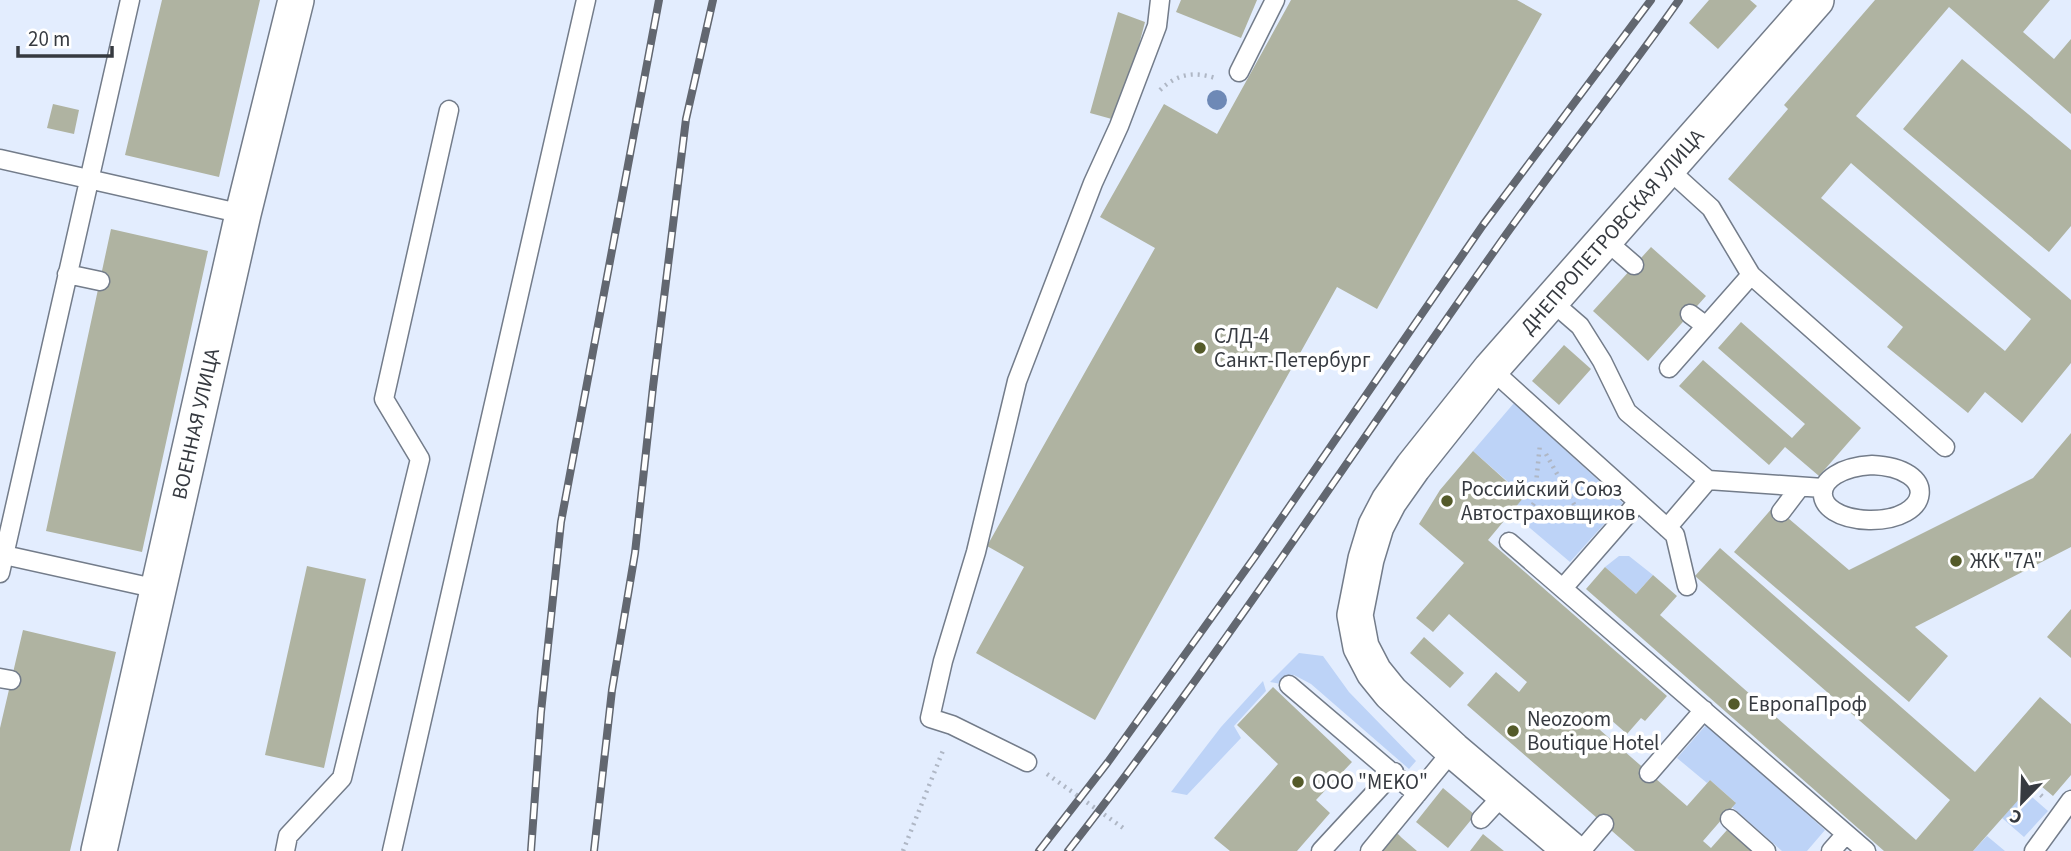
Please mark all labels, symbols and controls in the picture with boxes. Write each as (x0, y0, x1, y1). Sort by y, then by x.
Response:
scale bar (18, 14, 112, 58)
text: 20 m (28, 24, 70, 54)
street label: ДНЕПРОПЕТРОВСКАЯ УЛИЦА (1513, 122, 1711, 341)
place label: СЛД-4 Санкт-Петербург (1214, 321, 1371, 375)
marker: СЛД-4 Санкт-Петербург (1192, 340, 1208, 356)
street label: ВОЕННАЯ УЛИЦА (164, 345, 227, 502)
place label: Российский Союз Автостраховщиков (1461, 474, 1635, 528)
marker: Российский Союз Автостраховщиков (1439, 493, 1455, 509)
place label: ЖК "7А" (1970, 546, 2042, 576)
marker: ЖК "7А" (1948, 553, 1964, 569)
place label: ЕвропаПроф (1748, 689, 1867, 719)
marker: ЕвропаПроф (1726, 696, 1742, 712)
place label: Neozoom Boutique Hotel (1527, 704, 1659, 758)
marker: Neozoom Boutique Hotel (1505, 723, 1521, 739)
place label: OOO "MEKO" (1312, 767, 1428, 797)
north arrow (1987, 767, 2057, 837)
marker: OOO "MEKO" (1290, 774, 1306, 790)
text: С (2006, 802, 2026, 831)

